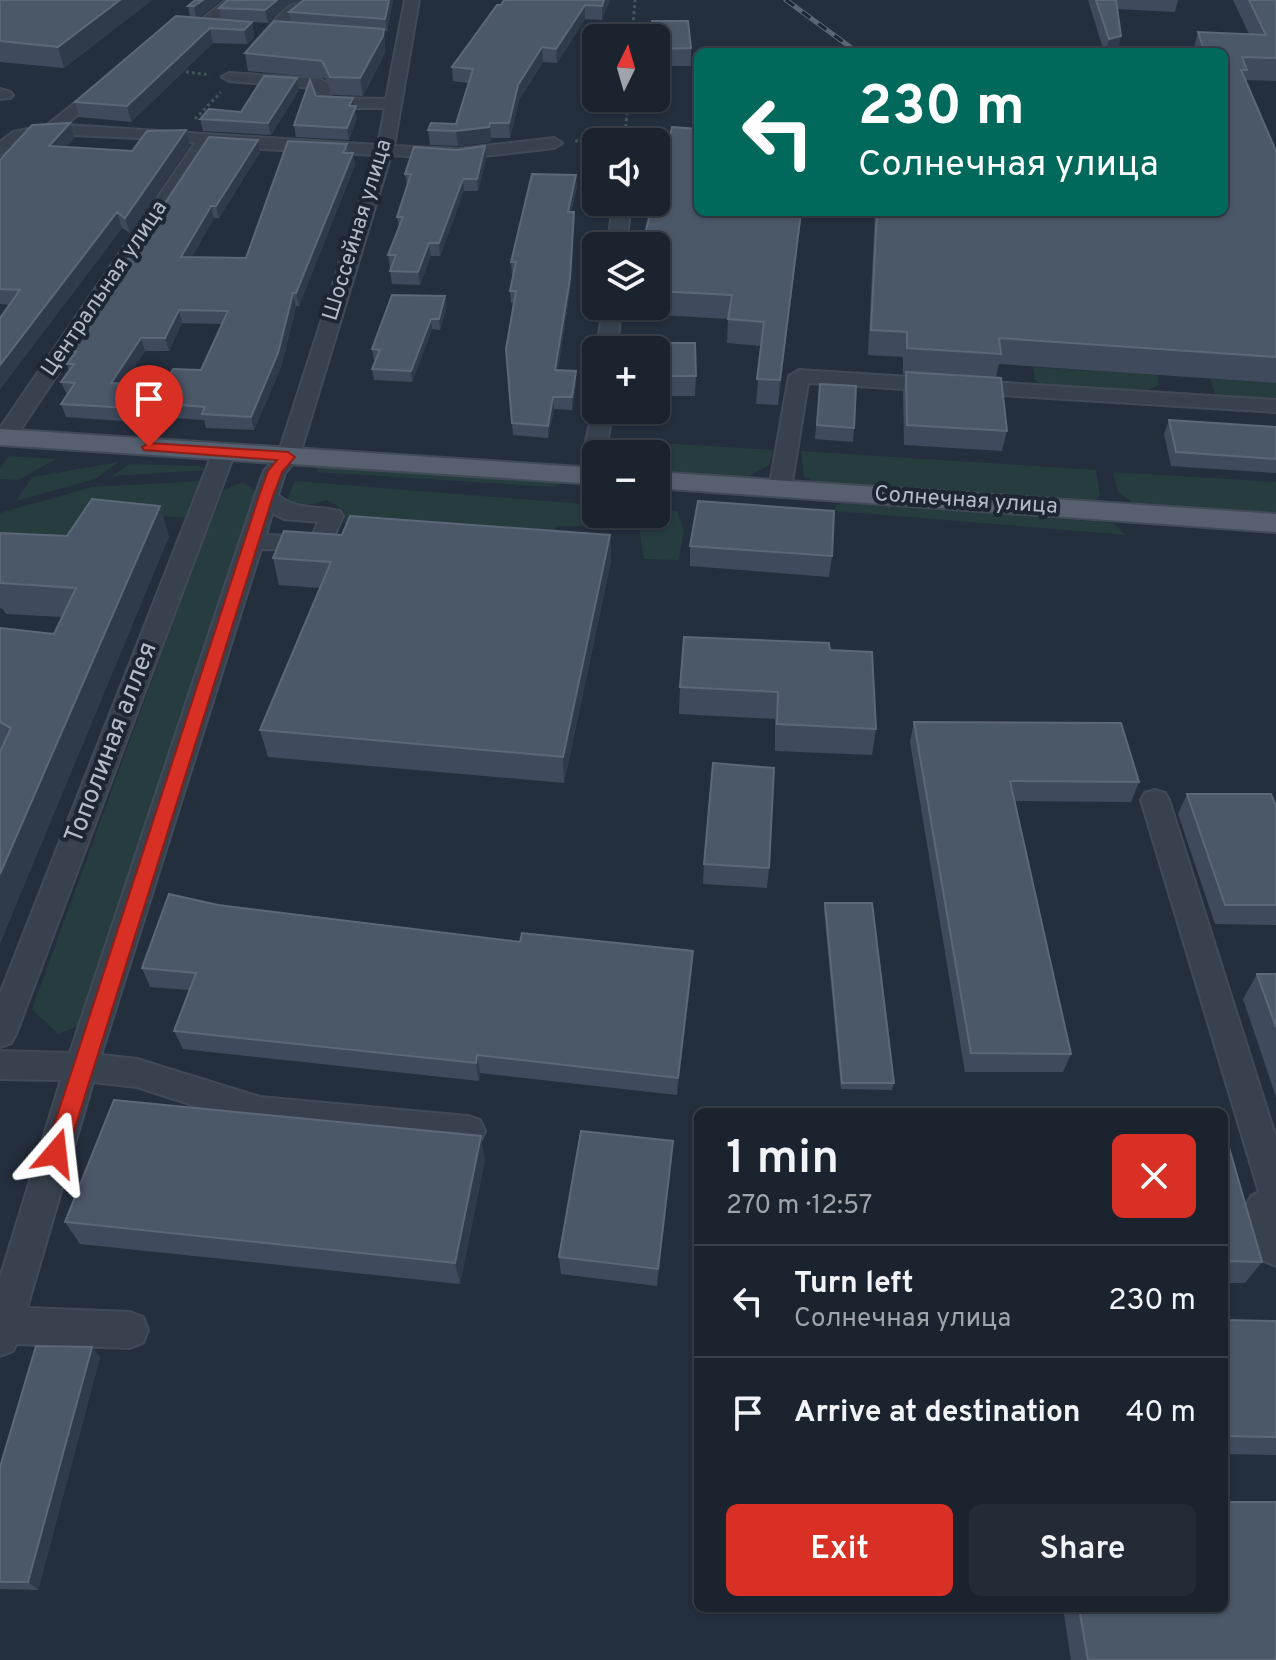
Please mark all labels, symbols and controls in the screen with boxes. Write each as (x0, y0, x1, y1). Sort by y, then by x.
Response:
north arrow (582, 24, 670, 112)
map controls (582, 24, 670, 528)
text: 230 m (858, 74, 1025, 144)
icon: left (726, 80, 830, 184)
button: sound (582, 128, 670, 216)
street label: Шоссейная улица (318, 136, 398, 324)
text: Солнечная улица (858, 143, 1159, 189)
street label: Центральная улица (36, 196, 174, 382)
button: layers (582, 232, 670, 320)
button: + (582, 336, 670, 424)
pin (115, 365, 183, 447)
icon: arrive (127, 377, 171, 421)
button: − (582, 440, 670, 528)
street label: Солнечная улица (873, 481, 1059, 521)
street label: Тополиная аллея (58, 638, 166, 848)
position arrow (14, 1111, 98, 1195)
text: 1 min (726, 1130, 839, 1190)
button: close (1112, 1134, 1196, 1218)
text: 270 m · 12:57 (726, 1190, 872, 1223)
text: Turn left (794, 1266, 914, 1303)
icon: left (726, 1279, 770, 1323)
text: 230 m (1108, 1283, 1196, 1320)
text: Солнечная улица (794, 1303, 1011, 1336)
icon: arrive (726, 1391, 770, 1435)
text: Arrive at destination (794, 1395, 1080, 1432)
text: 40 m (1126, 1395, 1196, 1432)
button: Exit (726, 1504, 953, 1596)
button: Share (969, 1504, 1196, 1596)

